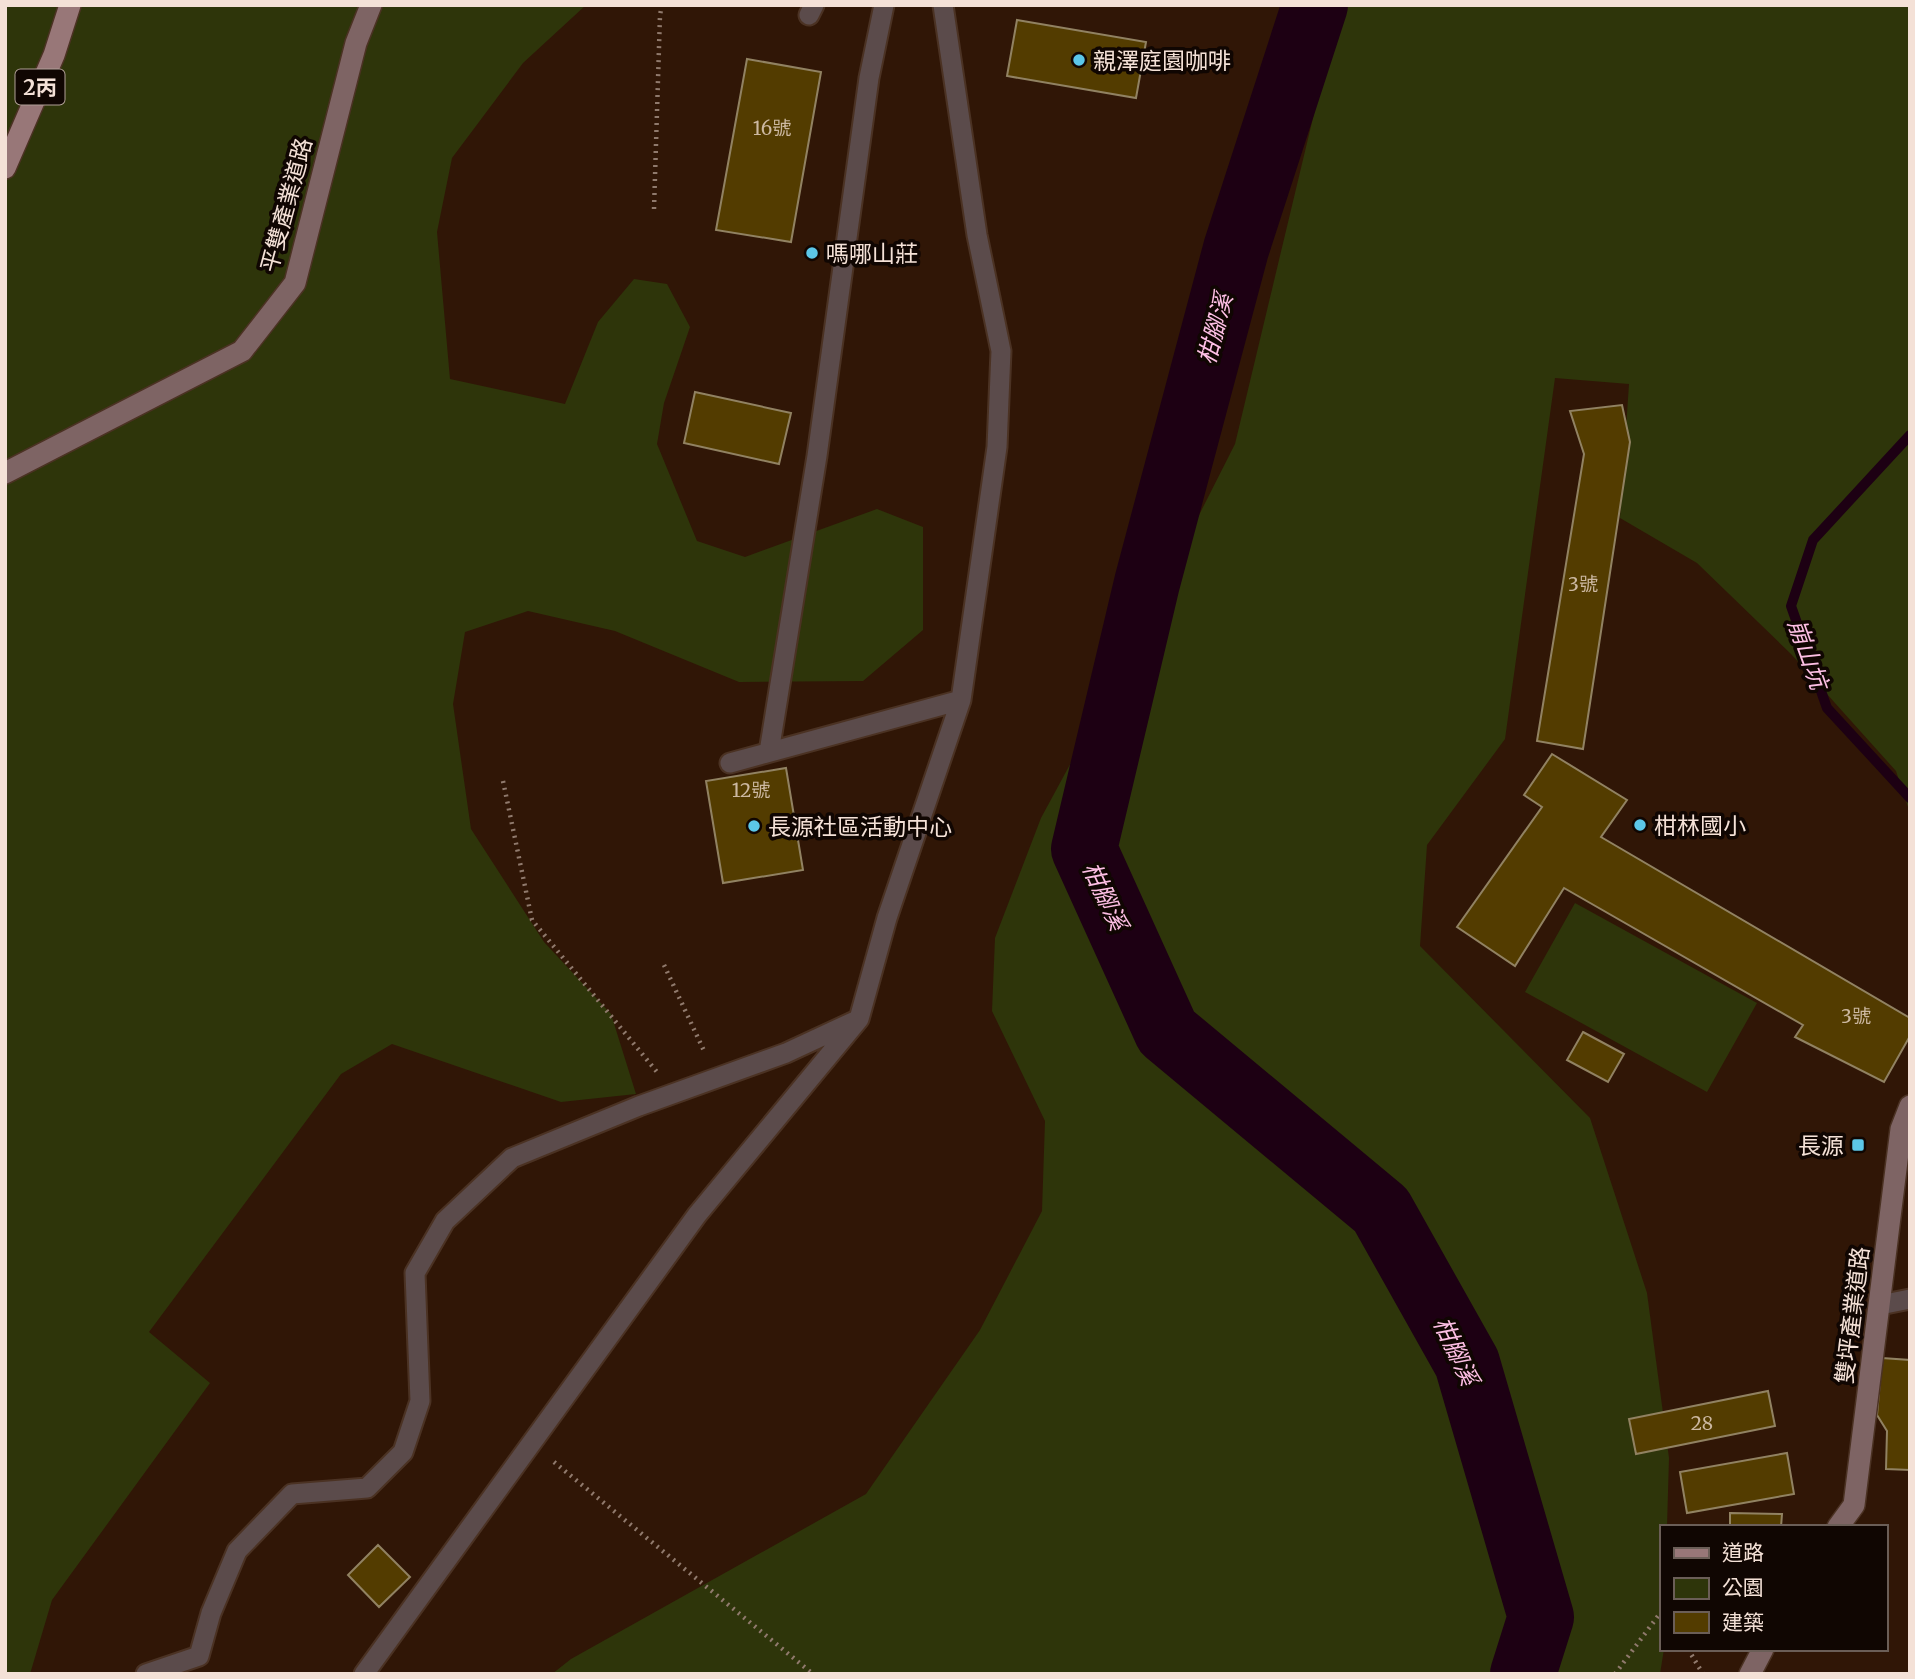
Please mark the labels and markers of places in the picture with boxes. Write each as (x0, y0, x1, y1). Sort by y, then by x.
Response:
place label: 親澤庭園咖啡 (1093, 46, 1231, 75)
marker: 親澤庭園咖啡 (1071, 52, 1087, 68)
place label: 嗎哪山莊 (826, 239, 918, 268)
marker: 嗎哪山莊 (804, 245, 820, 261)
place label: 柑林國小 (1654, 811, 1746, 840)
place label: 長源社區活動中心 (768, 812, 952, 841)
marker: 柑林國小 (1632, 817, 1648, 833)
marker: 長源社區活動中心 (746, 818, 762, 834)
place label: 長源 (1798, 1131, 1844, 1160)
marker: 長源 (1850, 1137, 1866, 1153)

